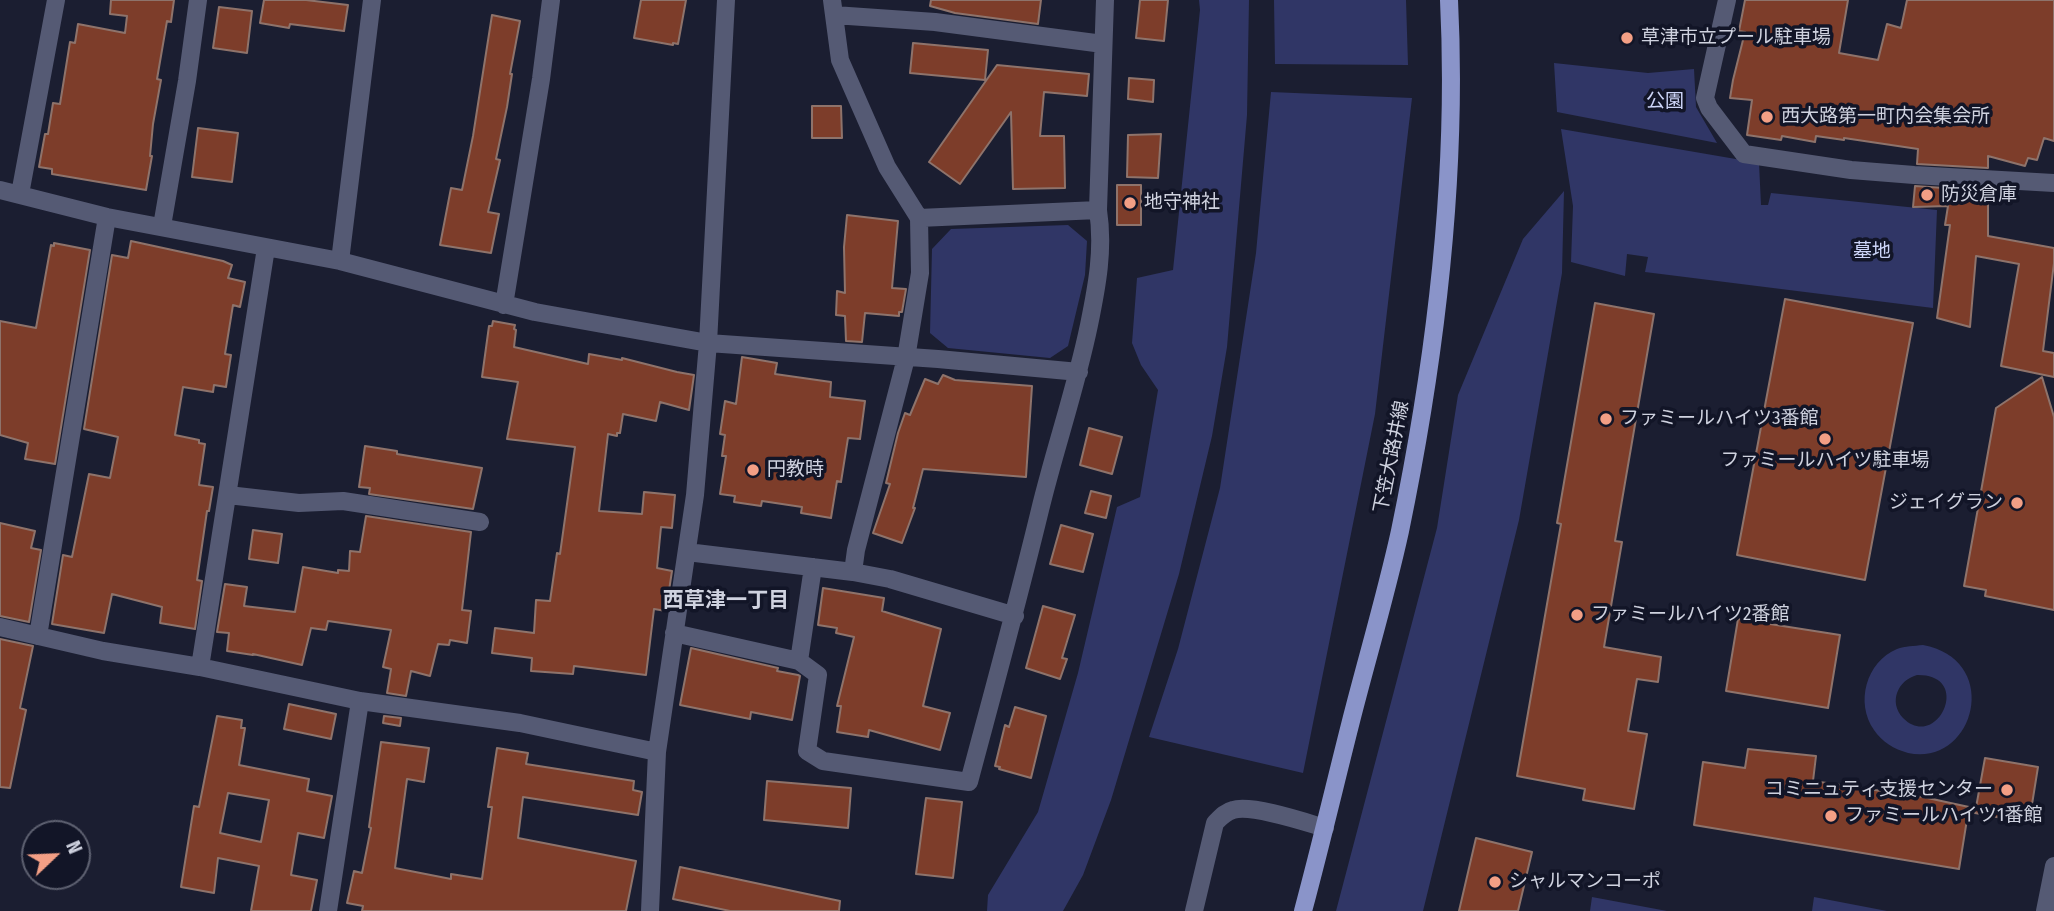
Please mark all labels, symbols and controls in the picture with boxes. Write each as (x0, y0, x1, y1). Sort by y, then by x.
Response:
place label: 草津市立プール駐車場 (1641, 27, 1831, 49)
marker: 草津市立プール駐車場 (1619, 30, 1635, 46)
park label: 公園 (1646, 91, 1684, 113)
place label: 西大路第一町内会集会所 (1781, 106, 1990, 128)
marker: 西大路第一町内会集会所 (1759, 109, 1775, 125)
place label: 防災倉庫 (1941, 184, 2017, 206)
marker: 防災倉庫 (1919, 187, 1935, 203)
place label: 地守神社 (1144, 192, 1220, 214)
marker: 地守神社 (1122, 195, 1138, 211)
park label: 墓地 (1853, 241, 1891, 263)
street label: 下笠大路井線 (1370, 399, 1414, 515)
place label: ファミールハイツ3番館 (1620, 408, 1819, 430)
marker: ファミールハイツ3番館 (1598, 411, 1614, 427)
marker: ファミールハイツ駐車場 (1817, 431, 1833, 447)
place label: ファミールハイツ駐車場 (1721, 450, 1929, 472)
place label: 円教時 (767, 459, 824, 481)
marker: 円教時 (745, 462, 761, 478)
place label: ジェイグラン (1889, 492, 2003, 514)
marker: ジェイグラン (2009, 495, 2025, 511)
district label: 西草津一丁目 (663, 588, 789, 614)
place label: ファミールハイツ2番館 (1591, 604, 1789, 626)
marker: ファミールハイツ2番館 (1569, 607, 1585, 623)
place label: コミニュティ支援センター (1765, 779, 1993, 801)
marker: コミニュティ支援センター (1999, 782, 2015, 798)
place label: ファミールハイツ1番館 (1845, 805, 2042, 827)
marker: ファミールハイツ1番館 (1823, 808, 1839, 824)
north arrow (21, 820, 91, 890)
text: N (61, 838, 87, 857)
place label: シャルマンコーポ (1509, 871, 1661, 893)
marker: シャルマンコーポ (1487, 874, 1503, 890)

